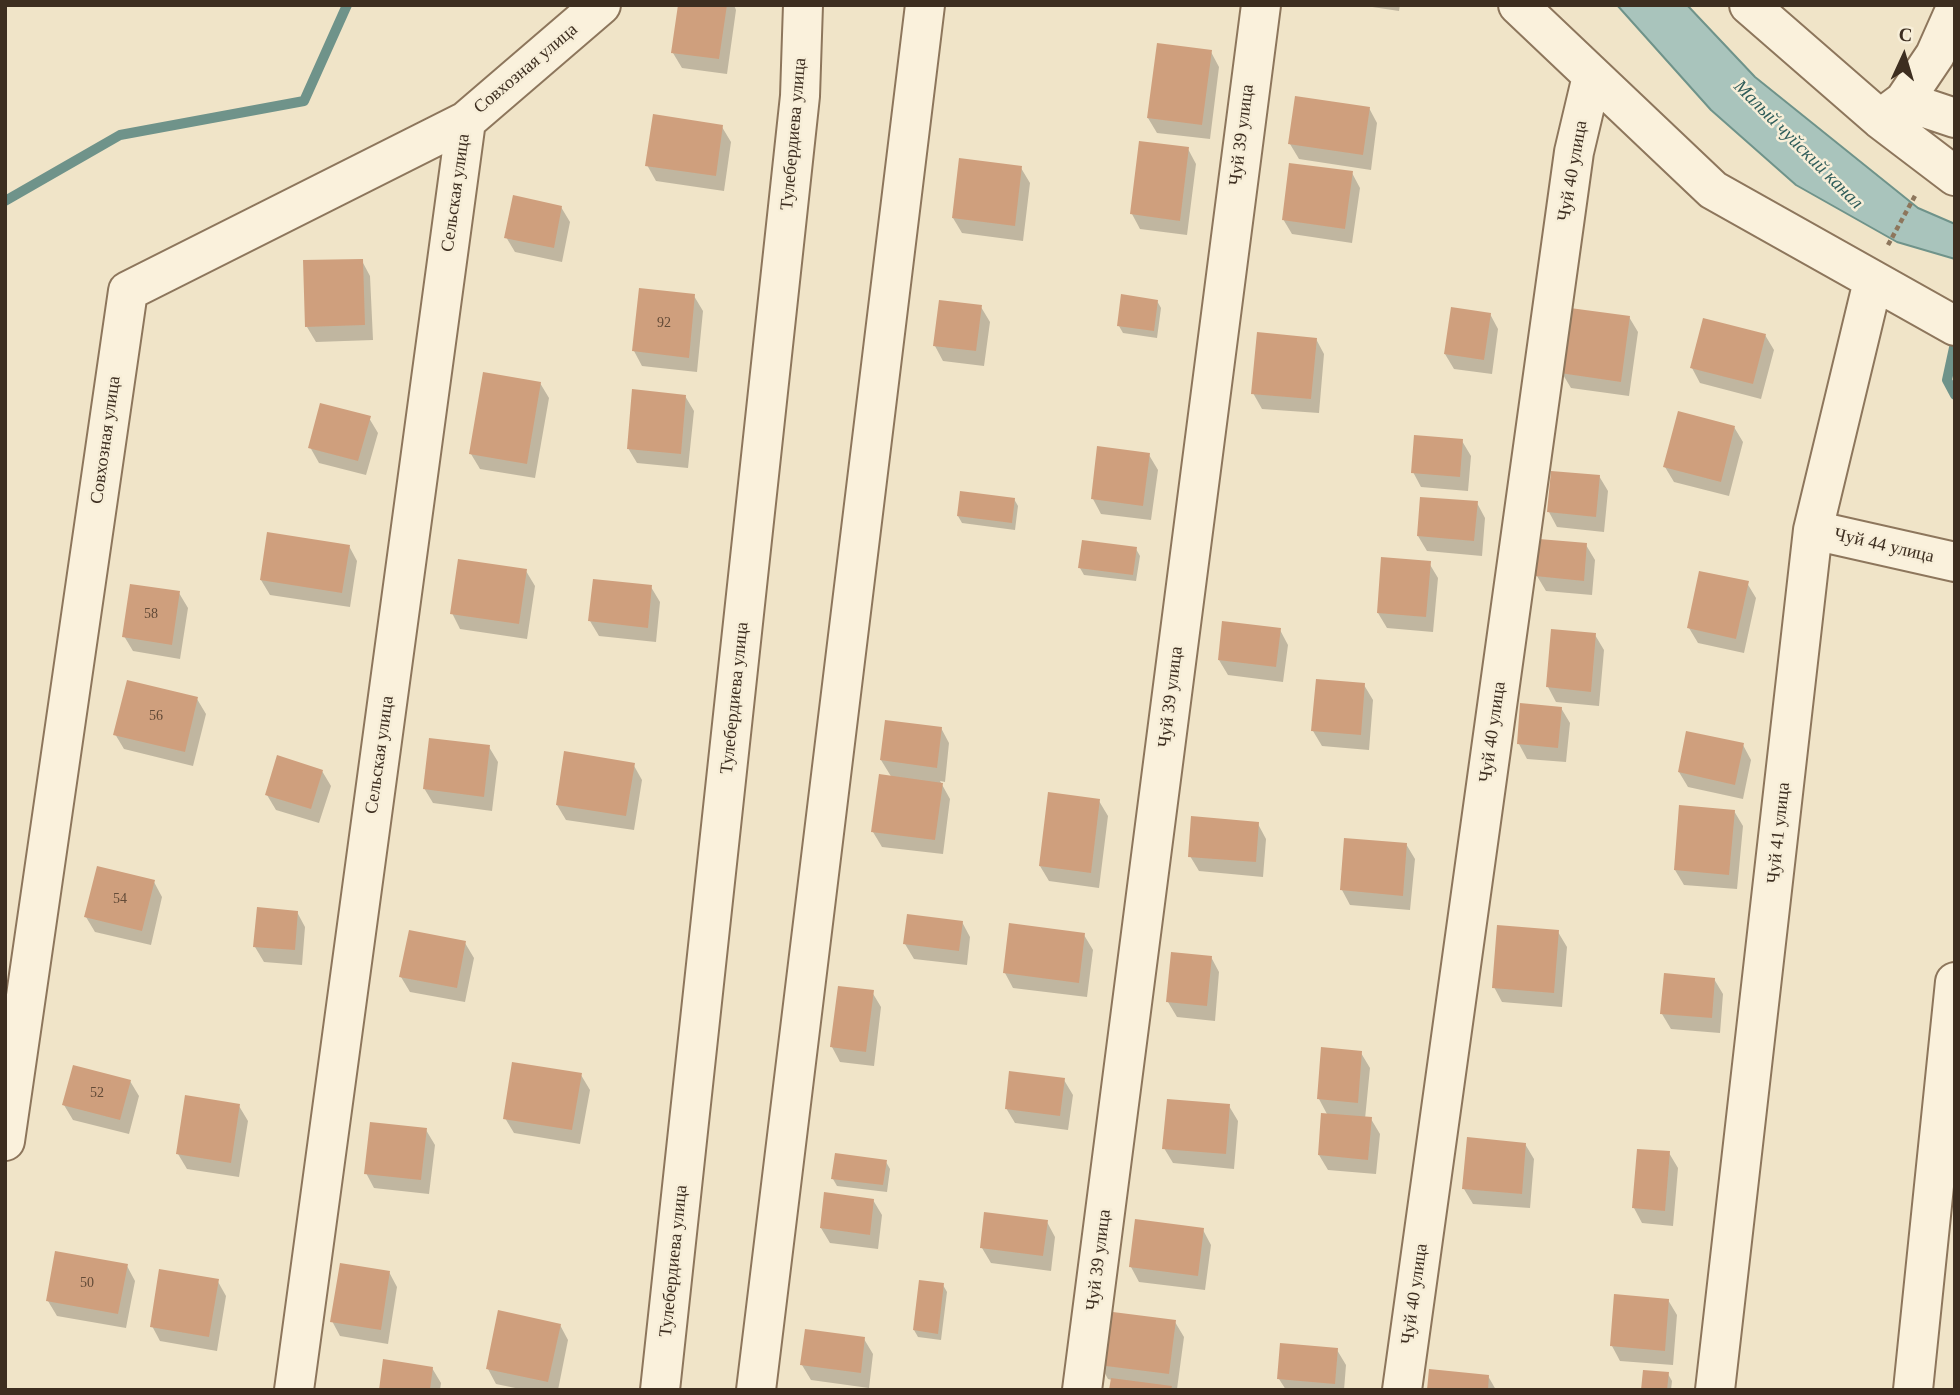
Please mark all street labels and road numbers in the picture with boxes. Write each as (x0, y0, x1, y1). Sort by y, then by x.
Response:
street label: Совхозная улица (470, 19, 582, 119)
street label: Тулебердиева улица (777, 57, 811, 211)
street label: Чуй 39 улица (1225, 83, 1259, 187)
street label: Чуй 40 улица (1554, 119, 1592, 223)
street label: Сельская улица (437, 133, 475, 253)
street label: Совхозная улица (86, 375, 126, 505)
street label: Чуй 44 улица (1832, 524, 1936, 568)
street label: Тулебердиева улица (716, 621, 754, 775)
street label: Чуй 39 улица (1154, 645, 1188, 749)
street label: Чуй 40 улица (1475, 680, 1511, 784)
street label: Сельская улица (361, 695, 399, 815)
street label: Чуй 41 улица (1763, 781, 1795, 885)
street label: Тулебердиева улица (655, 1184, 693, 1338)
street label: Чуй 39 улица (1082, 1208, 1116, 1312)
street label: Чуй 40 улица (1397, 1242, 1433, 1346)

